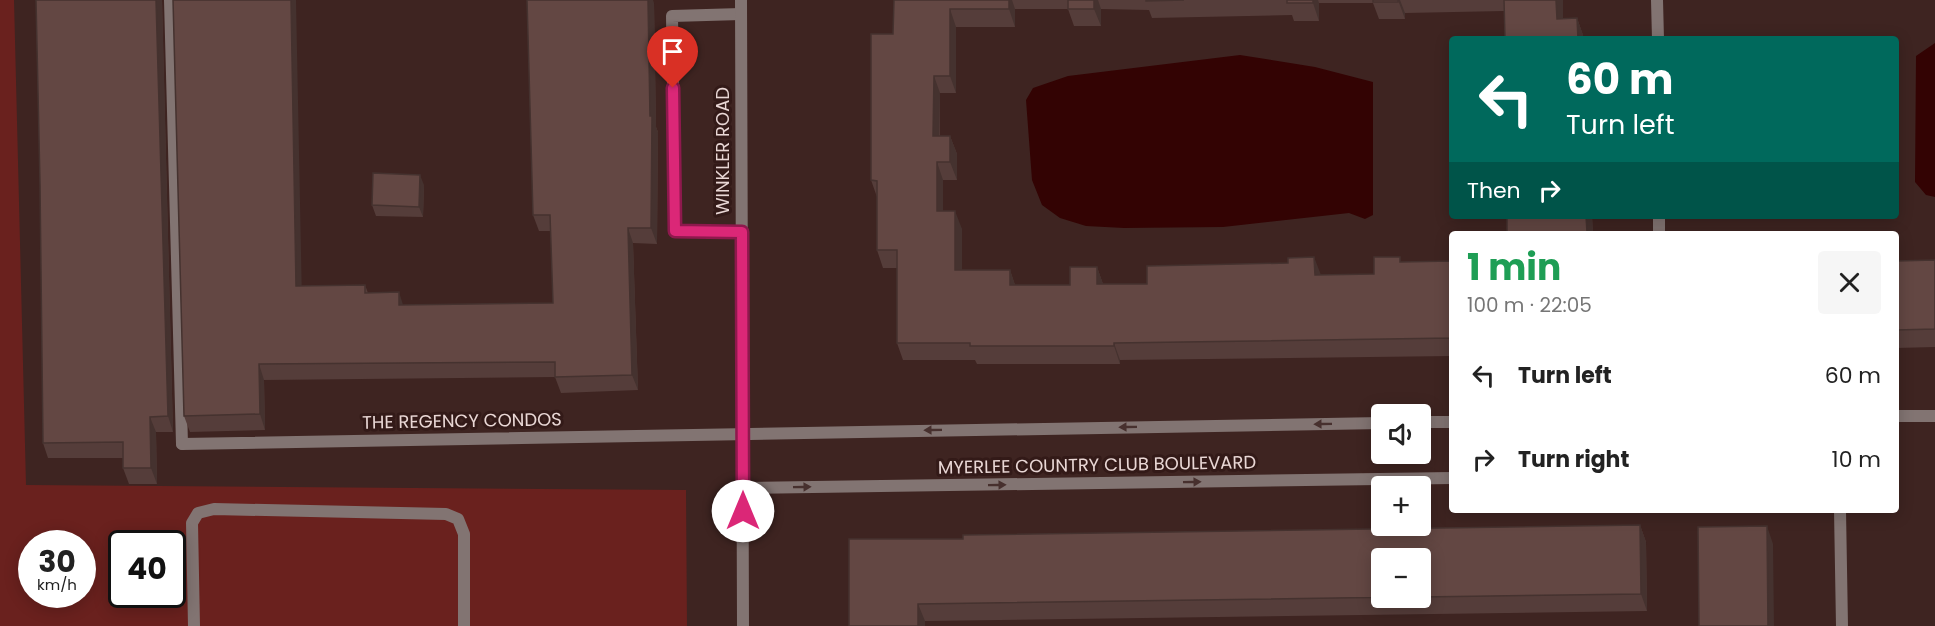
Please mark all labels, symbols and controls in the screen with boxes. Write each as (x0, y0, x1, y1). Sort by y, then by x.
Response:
pin (647, 26, 698, 88)
icon: arrive (656, 35, 689, 68)
text: 60 m (1566, 50, 1674, 109)
icon: left (1467, 60, 1545, 138)
street label: WINKLER ROAD (710, 87, 735, 215)
text: Turn left (1566, 106, 1675, 143)
icon: right (1533, 174, 1566, 207)
text: Then (1467, 175, 1521, 206)
text: 1 min (1467, 242, 1561, 293)
button: close (1818, 251, 1881, 314)
text: 100 m · 22:05 (1467, 291, 1592, 319)
icon: left (1467, 359, 1500, 392)
text: Turn left (1518, 360, 1612, 391)
text: 60 m (1825, 360, 1881, 391)
map controls (1371, 404, 1431, 608)
button: sound (1371, 404, 1431, 464)
street label: THE REGENCY CONDOS (362, 406, 562, 435)
one-way arrow (1314, 419, 1333, 429)
one-way arrow (1119, 422, 1138, 432)
one-way arrow (924, 425, 943, 435)
icon: right (1467, 443, 1500, 476)
text: Turn right (1518, 444, 1629, 475)
text: 10 m (1832, 444, 1881, 475)
street label: MYERLEE COUNTRY CLUB BOULEVARD (938, 449, 1256, 480)
button: + (1371, 476, 1431, 536)
one-way arrow (1182, 477, 1201, 487)
position arrow (711, 479, 775, 543)
one-way arrow (987, 480, 1006, 489)
one-way arrow (792, 482, 811, 492)
speed limit sign: 40 (108, 530, 186, 608)
text: 30 (38, 540, 76, 583)
button: − (1371, 548, 1431, 608)
text: km/h (37, 574, 77, 595)

